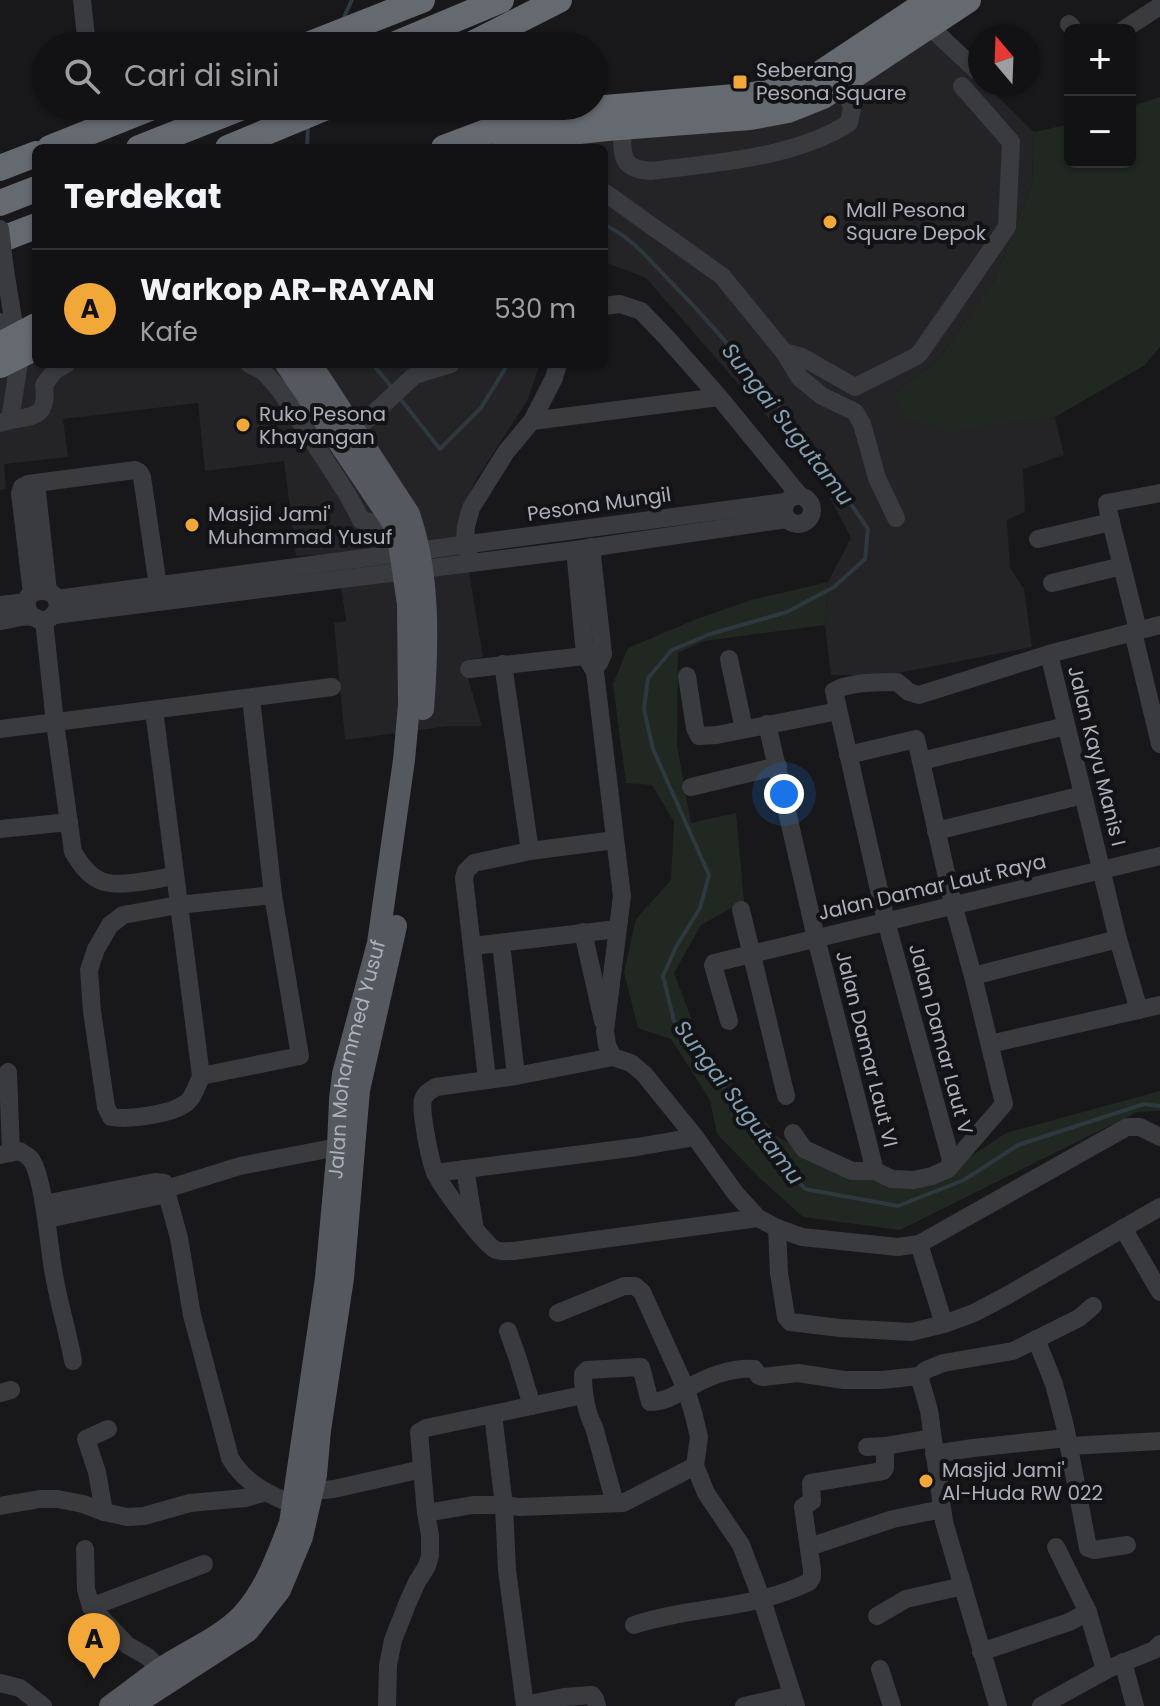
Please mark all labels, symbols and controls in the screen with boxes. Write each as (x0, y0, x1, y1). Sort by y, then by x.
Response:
north arrow (968, 24, 1040, 96)
map controls (1064, 24, 1136, 168)
button: + (1064, 24, 1136, 96)
search box (32, 32, 608, 120)
icon: search (60, 54, 104, 98)
text: Cari di sini (124, 54, 279, 97)
place label: Seberang Pesona Square (756, 56, 906, 107)
marker: Seberang Pesona Square (731, 73, 749, 91)
button: − (1064, 96, 1136, 168)
text: Terdekat (64, 172, 222, 220)
place label: Mall Pesona Square Depok (846, 196, 987, 247)
marker: Mall Pesona Square Depok (821, 213, 839, 231)
text: Warkop AR-RAYAN (140, 268, 435, 311)
text: A (80, 291, 100, 327)
text: 530 m (494, 291, 576, 327)
text: Kafe (140, 314, 198, 350)
water label: Sungai Sugutamu (714, 337, 861, 512)
place label: Ruko Pesona Khayangan (259, 400, 386, 451)
marker: Ruko Pesona Khayangan (234, 416, 252, 434)
street label: Pesona Mungil (525, 480, 673, 528)
place label: Masjid Jami' Muhammad Yusuf (208, 500, 392, 551)
marker: Masjid Jami' Muhammad Yusuf (183, 516, 201, 534)
street label: Jalan Kayu Manis I (1061, 663, 1133, 849)
your location (764, 774, 804, 814)
street label: Jalan Damar Laut Raya (815, 847, 1049, 927)
street label: Jalan Mohammed Yusuf (321, 937, 392, 1180)
street label: Jalan Damar Laut V (902, 941, 980, 1138)
street label: Jalan Damar Laut VI (829, 948, 905, 1150)
water label: Sungai Sugutamu (667, 1014, 811, 1191)
place label: Masjid Jami' Al-Huda RW 022 (942, 1456, 1103, 1507)
marker: Masjid Jami' Al-Huda RW 022 (917, 1472, 935, 1490)
pin: A (68, 1613, 120, 1679)

